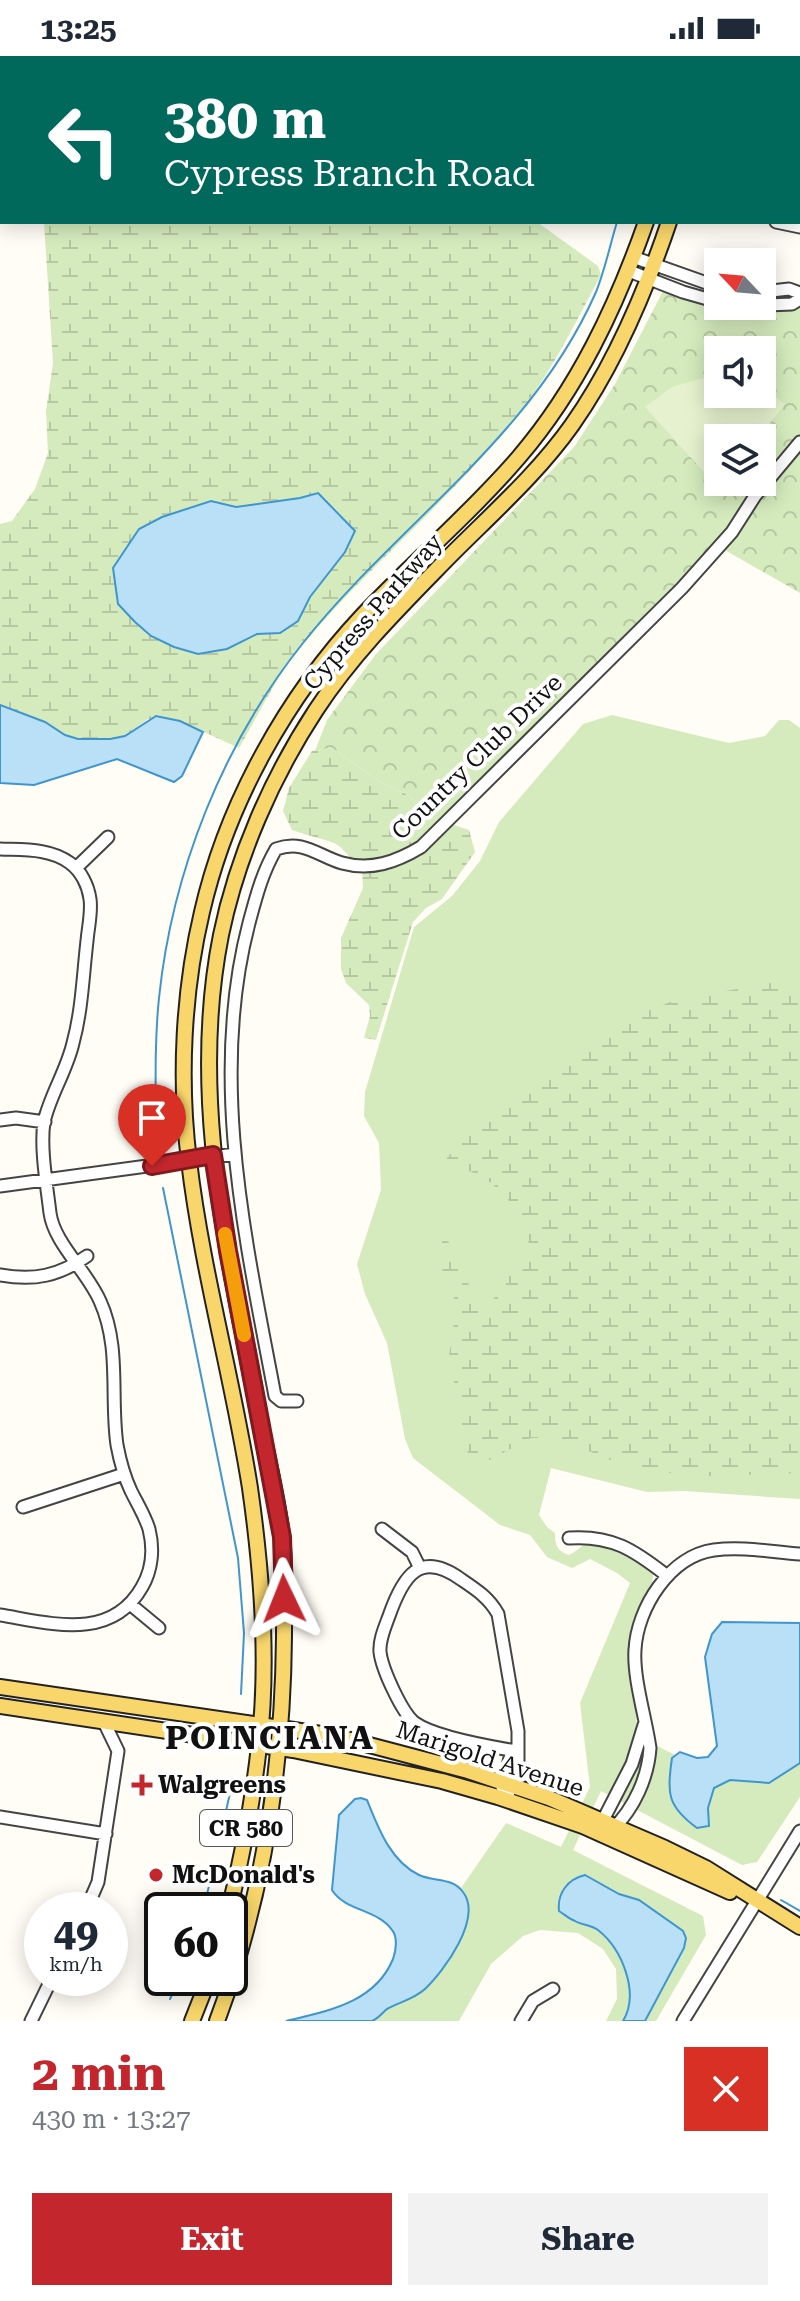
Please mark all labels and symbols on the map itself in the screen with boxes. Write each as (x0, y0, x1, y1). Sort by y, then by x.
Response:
north arrow (704, 248, 776, 320)
street label: Cypress Parkway (298, 528, 449, 696)
street label: Country Club Drive (386, 668, 568, 846)
pin (118, 1084, 186, 1166)
position arrow (242, 1557, 326, 1641)
street label: Marigold Avenue (393, 1715, 587, 1803)
district label: POINCIANA (165, 1719, 375, 1757)
place label: Walgreens (158, 1771, 286, 1799)
marker: Walgreens (133, 1776, 151, 1794)
road number: CR 580 (200, 1810, 292, 1846)
place label: McDonald's (172, 1861, 315, 1889)
marker: McDonald's (147, 1866, 165, 1884)
speed limit sign: 60 (144, 1892, 248, 1996)

